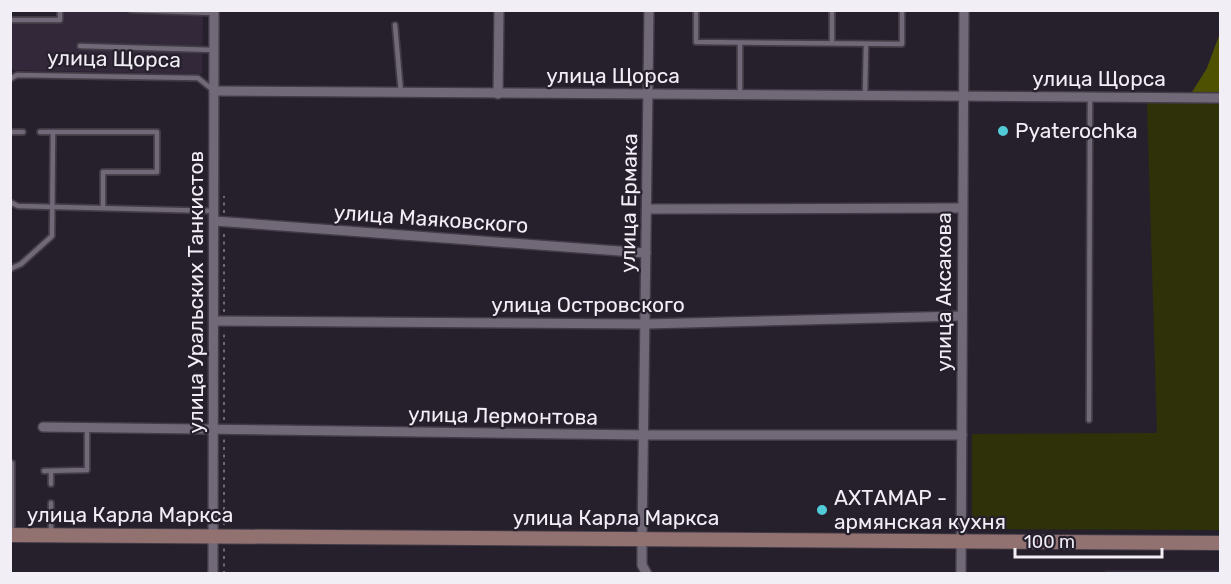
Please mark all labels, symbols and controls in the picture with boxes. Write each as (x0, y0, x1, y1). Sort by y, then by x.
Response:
street label: улица Щорса (47, 45, 181, 72)
street label: улица Щорса (546, 63, 680, 88)
street label: улица Щорса (1032, 66, 1166, 91)
place label: Pyaterochka (1015, 118, 1138, 143)
marker: Pyaterochka (996, 124, 1010, 138)
street label: улица Ермака (615, 133, 642, 273)
street label: улица Уральских Танкистов (183, 151, 208, 433)
street label: улица Маяковского (333, 199, 529, 238)
street label: улица Аксакова (931, 212, 956, 372)
street label: улица Островского (491, 292, 685, 317)
street label: улица Лермонтова (408, 401, 598, 430)
place label: АХТАМАР - армянская кухня (834, 485, 1006, 534)
street label: улица Карла Маркса (27, 502, 233, 527)
marker: АХТАМАР - армянская кухня (815, 503, 829, 517)
street label: улица Карла Маркса (513, 505, 719, 530)
scale bar (1015, 521, 1162, 559)
text: 100 m (1024, 531, 1075, 553)

